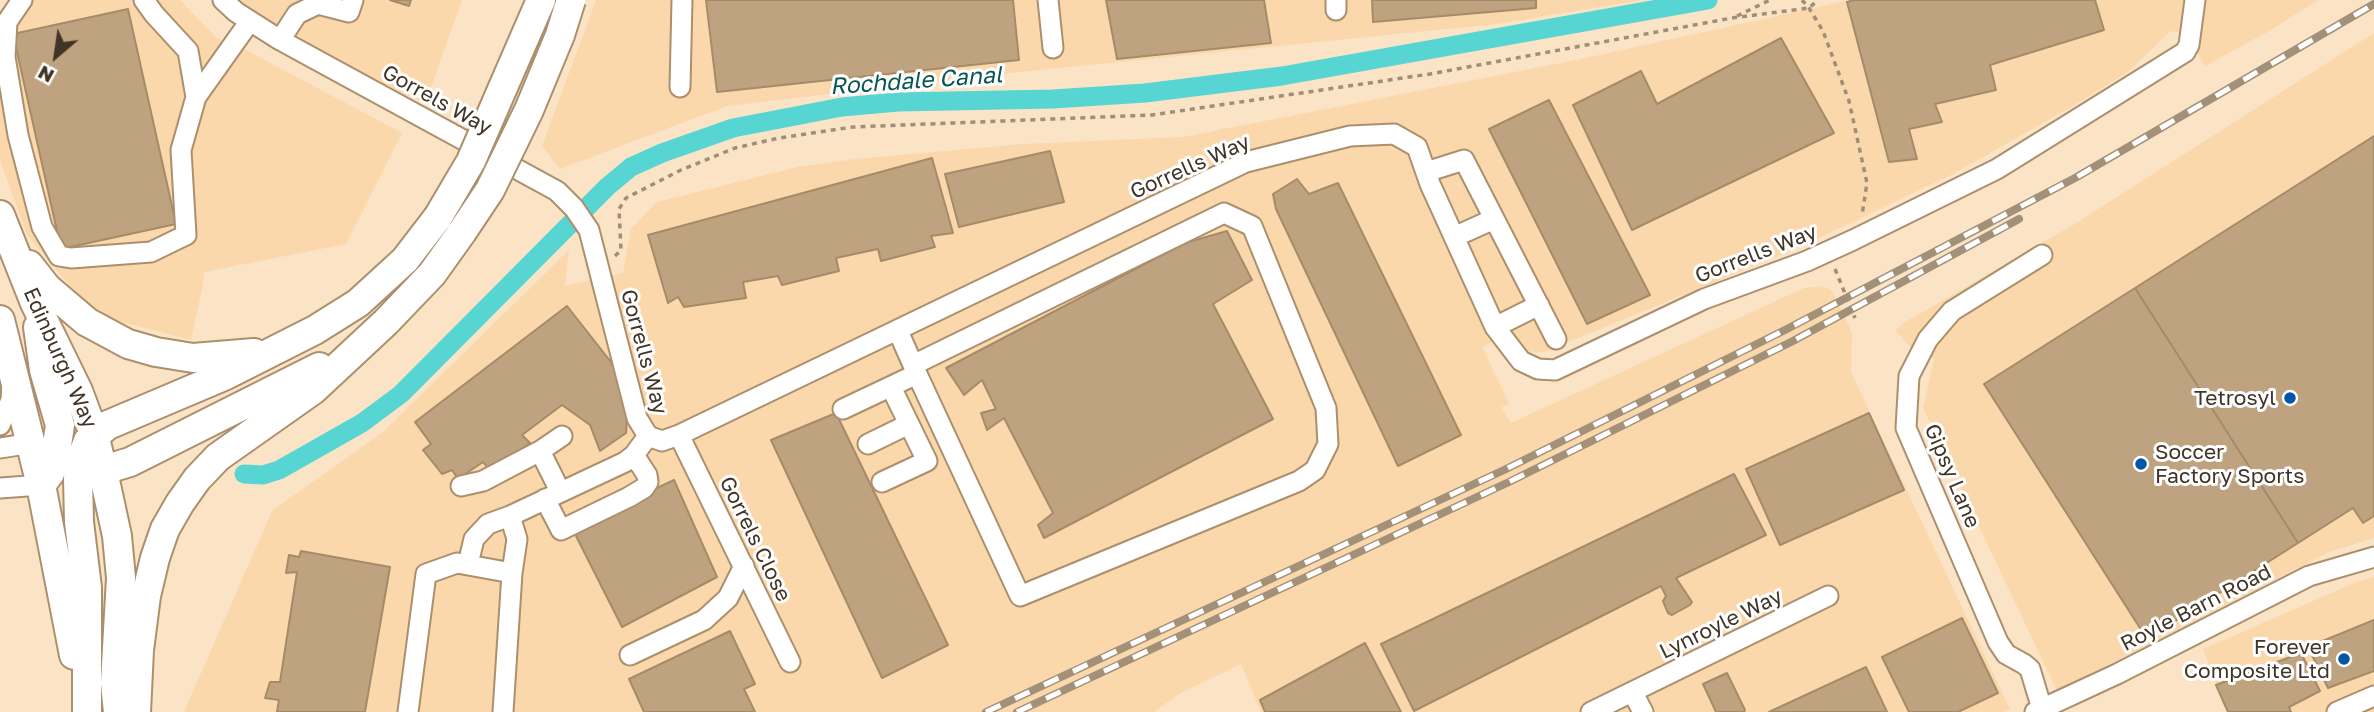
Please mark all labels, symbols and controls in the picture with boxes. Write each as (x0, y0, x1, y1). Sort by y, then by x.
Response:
north arrow (21, 21, 91, 91)
street label: Gorrels Way (378, 60, 496, 140)
text: N (34, 61, 57, 88)
water label: Rochdale Canal (829, 61, 1003, 101)
street label: Gorrells Way (1126, 129, 1254, 205)
street label: Gorrells Way (1692, 219, 1820, 289)
street label: Edinburgh Way (18, 284, 102, 432)
street label: Gorrells Way (615, 287, 673, 417)
place label: Tetrosyl (2194, 385, 2276, 411)
marker: Tetrosyl (2282, 390, 2298, 406)
street label: Gipsy Lane (1919, 420, 1985, 532)
place label: Soccer Factory Sports (2155, 439, 2304, 489)
marker: Soccer Factory Sports (2133, 456, 2149, 472)
street label: Gorrels Close (714, 473, 796, 605)
street label: Royle Barn Road (2116, 559, 2276, 657)
street label: Lynroyle Way (1656, 583, 1786, 665)
place label: Forever Composite Ltd (2184, 634, 2330, 684)
marker: Forever Composite Ltd (2336, 651, 2352, 667)

